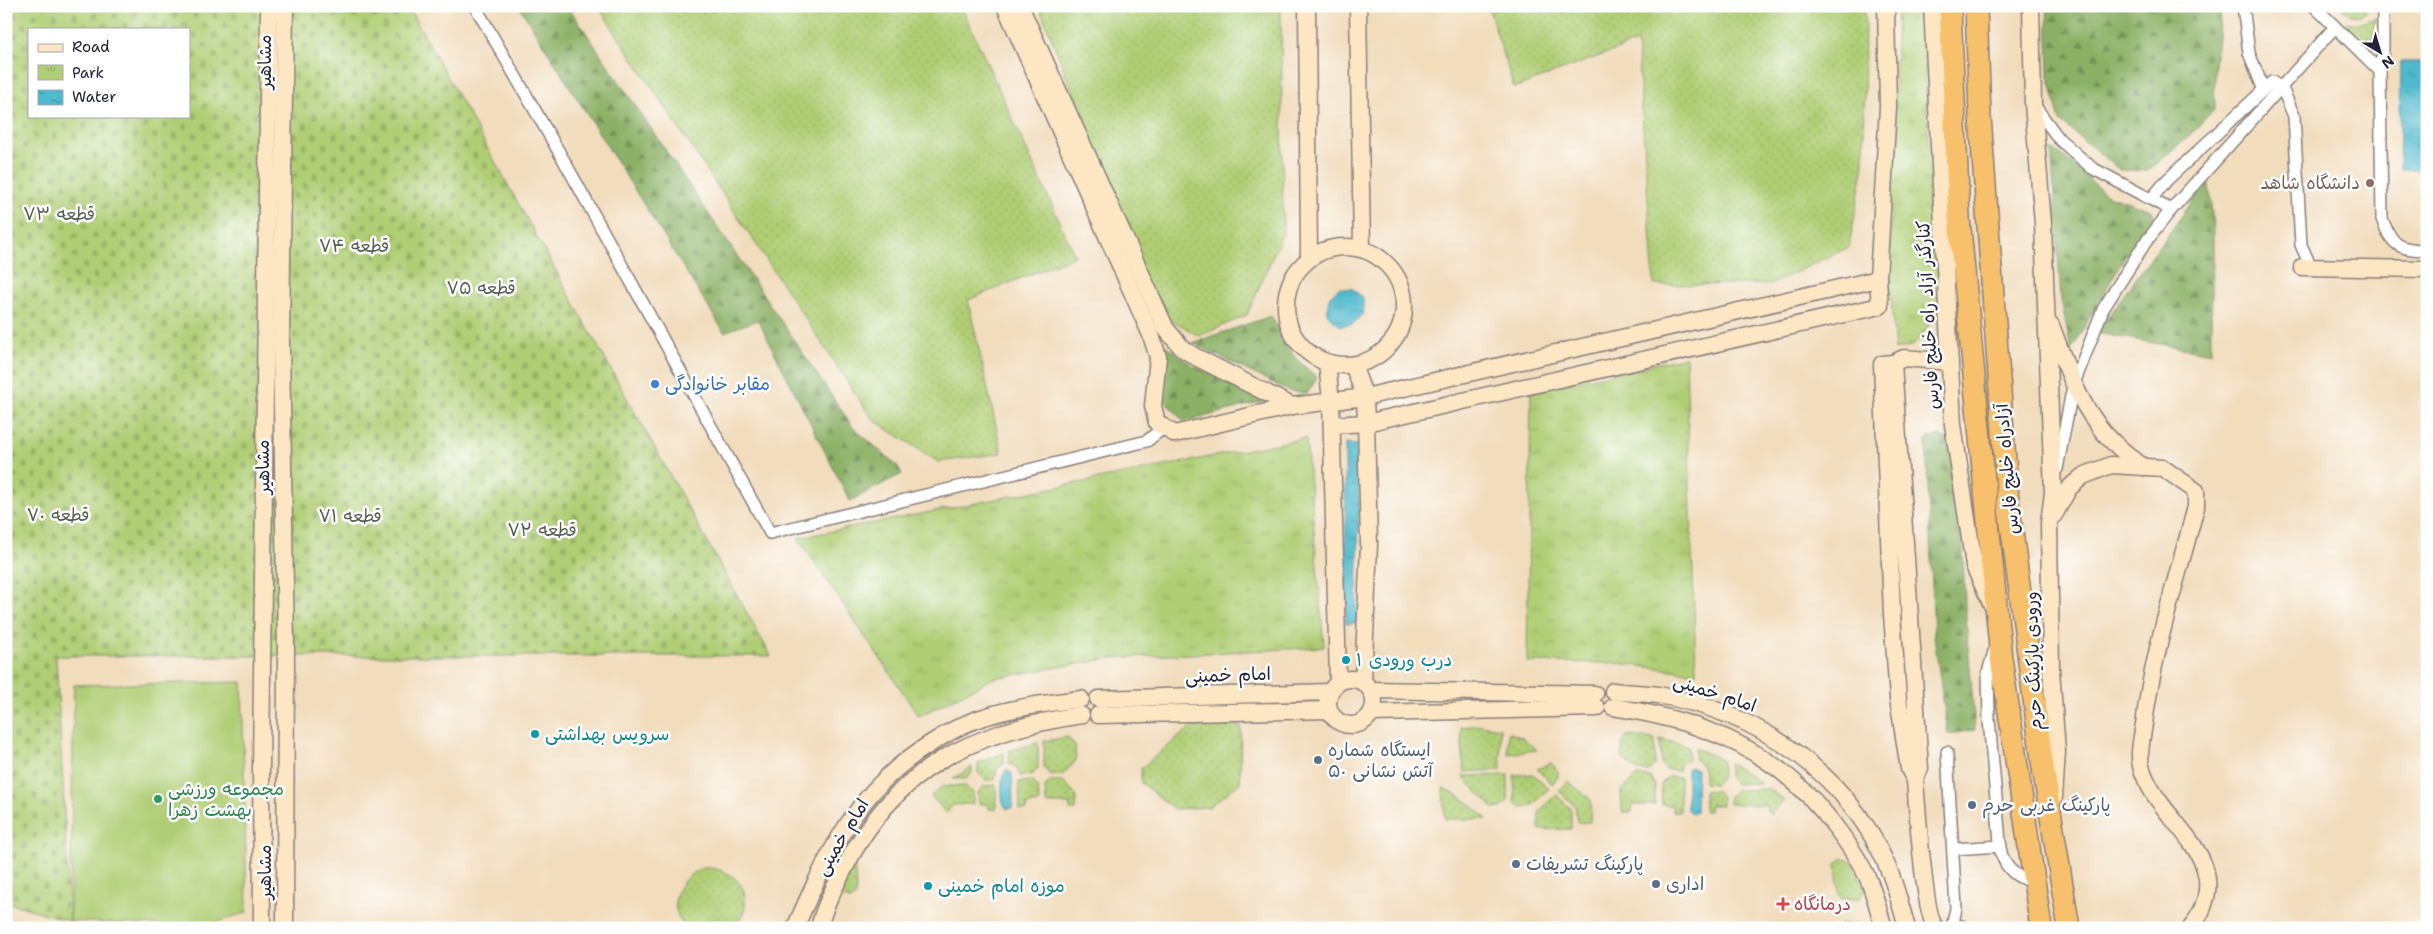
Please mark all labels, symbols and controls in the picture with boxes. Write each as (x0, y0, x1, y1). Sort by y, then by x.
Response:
legend (28, 28, 190, 118)
north arrow (2356, 28, 2406, 78)
street label: مشاهیر (253, 35, 277, 91)
text: Road (72, 37, 110, 57)
text: N (2378, 52, 2398, 73)
text: Park (72, 63, 104, 83)
text: Water (72, 87, 116, 107)
place label: دانشگاه شاهد (2260, 171, 2360, 195)
marker: دانشگاه شاهد (2364, 177, 2376, 189)
park label: قطعه ۷۳ (23, 202, 95, 226)
street label: کنارگذر آزاد راه خلیج فارس (1911, 219, 1945, 410)
park label: قطعه ۷۴ (319, 234, 389, 258)
park label: قطعه ۷۵ (446, 276, 516, 300)
place label: مقابر خانوادگی (665, 372, 770, 396)
marker: مقابر خانوادگی (649, 378, 661, 390)
street label: آزادراه خلیج فارس (1989, 401, 2025, 536)
street label: مشاهیر (251, 439, 276, 497)
park label: قطعه ۷۰ (27, 503, 89, 527)
park label: قطعه ۷۱ (318, 504, 382, 528)
park label: قطعه ۷۲ (507, 518, 577, 542)
street label: ورودی پارکینگ حرم (2019, 591, 2049, 731)
place label: درب ورودی ۱ (1356, 648, 1452, 672)
marker: درب ورودی ۱ (1340, 654, 1352, 666)
street label: امام خمینی (1185, 662, 1271, 690)
street label: امام خمینی (1670, 668, 1760, 720)
place label: سرویس بهداشتی (545, 722, 669, 746)
marker: سرویس بهداشتی (529, 728, 541, 740)
place label: ایستگاه شماره ۵۰ آتش نشانی (1328, 738, 1434, 783)
marker: ایستگاه شماره ۵۰ آتش نشانی (1312, 754, 1324, 766)
place label: مجموعه ورزشی بهشت زهرا (168, 777, 284, 822)
marker: مجموعه ورزشی بهشت زهرا (152, 793, 164, 805)
place label: پارکینگ غربی حرم (1982, 793, 2111, 819)
street label: امام خمینی (810, 794, 876, 881)
marker: پارکینگ غربی حرم (1966, 799, 1978, 811)
street label: مشاهیر (253, 845, 277, 901)
place label: پارکینگ تشریفات (1526, 852, 1644, 876)
marker: پارکینگ تشریفات (1510, 858, 1522, 870)
place label: اداری (1666, 872, 1704, 896)
place label: موزه امام خمینی (938, 874, 1065, 900)
marker: اداری (1650, 878, 1662, 890)
marker: موزه امام خمینی (922, 880, 934, 892)
place label: درمانگاه (1794, 892, 1851, 916)
marker: درمانگاه (1776, 897, 1790, 911)

